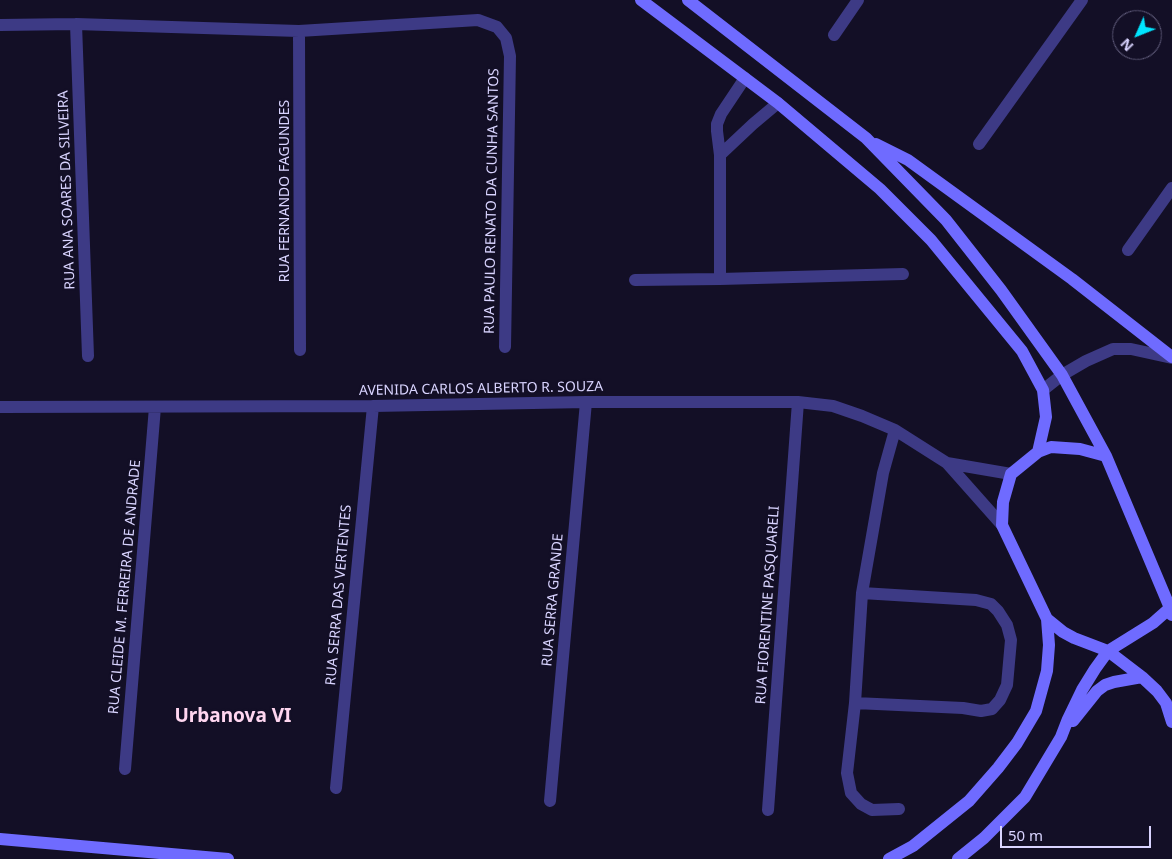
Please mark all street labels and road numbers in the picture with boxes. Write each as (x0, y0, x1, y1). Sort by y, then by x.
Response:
street label: RUA PAULO RENATO DA CUNHA SANTOS (481, 68, 503, 334)
street label: RUA ANA SOARES DA SILVEIRA (55, 90, 79, 290)
street label: RUA FERNANDO FAGUNDES (277, 100, 293, 282)
street label: AVENIDA CARLOS ALBERTO R. SOUZA (359, 378, 603, 400)
street label: RUA CLEIDE M. FERREIRA DE ANDRADE (106, 459, 144, 715)
street label: RUA SERRA DAS VERTENTES (323, 504, 355, 686)
street label: RUA FIORENTINE PASQUARELI (753, 505, 783, 705)
street label: RUA SERRA GRANDE (539, 533, 567, 667)

